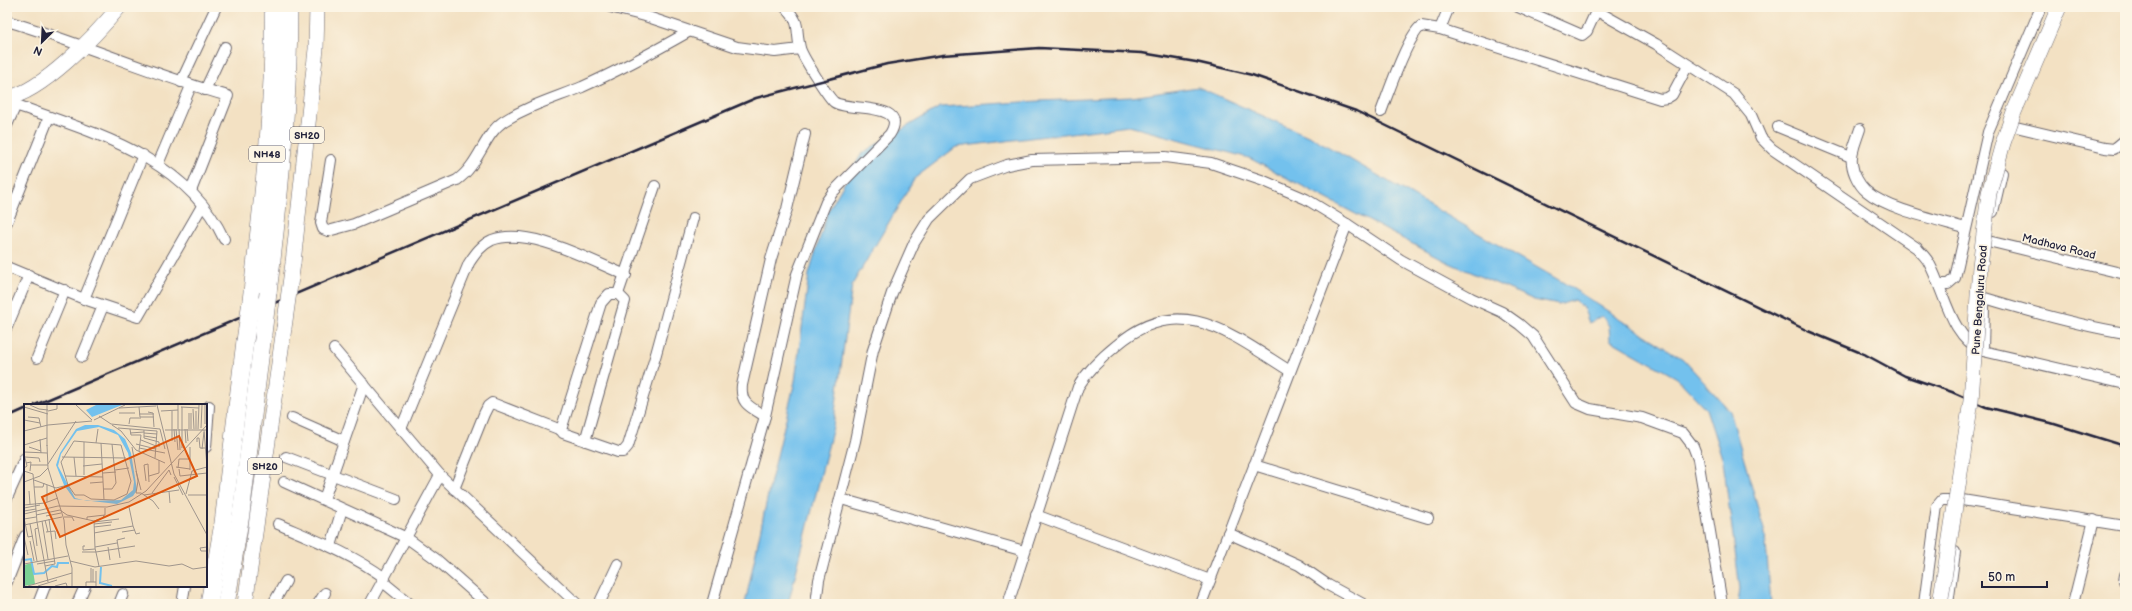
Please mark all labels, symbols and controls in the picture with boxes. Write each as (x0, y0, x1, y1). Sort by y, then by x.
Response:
north arrow (22, 22, 62, 62)
text: N (32, 43, 45, 58)
road number: SH20 (290, 127, 324, 143)
road number: NH48 (249, 146, 285, 162)
street label: Madhava Road (2021, 231, 2097, 262)
street label: Pune Bengaluru Road (1969, 245, 1990, 355)
inset map (24, 404, 207, 587)
road number: SH20 (248, 458, 282, 474)
scale bar (1982, 563, 2047, 589)
text: 50 m (1988, 570, 2015, 585)

